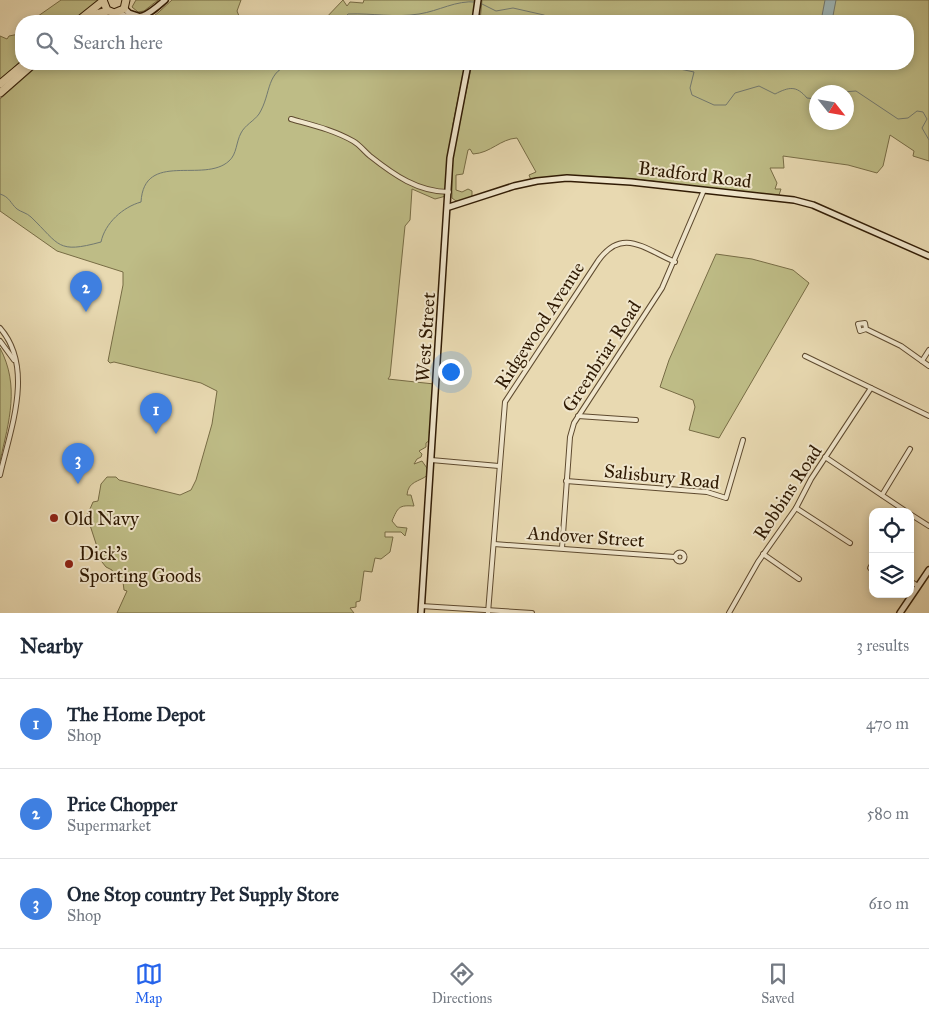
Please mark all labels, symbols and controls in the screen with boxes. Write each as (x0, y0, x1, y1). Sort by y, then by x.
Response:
search box (15, 15, 914, 70)
icon: search (33, 29, 61, 57)
text: Search here (73, 31, 163, 54)
north arrow (809, 85, 854, 130)
street label: Bradford Road (637, 156, 753, 193)
street label: Ridgewood Avenue (490, 257, 590, 394)
pin: 2 (70, 271, 102, 312)
street label: West Street (411, 291, 440, 383)
street label: Greenbriar Road (557, 296, 646, 416)
your location (438, 359, 464, 385)
pin: 1 (140, 393, 172, 434)
street label: Robbins Road (748, 440, 827, 544)
pin: 3 (62, 443, 94, 484)
street label: Salisbury Road (603, 459, 721, 494)
place label: Old Navy (64, 507, 140, 530)
map controls (869, 508, 914, 598)
button: locate (869, 508, 914, 553)
marker: Old Navy (48, 512, 60, 524)
street label: Andover Street (526, 521, 646, 552)
place label: Dick's Sporting Goods (79, 542, 201, 588)
button: layers (869, 553, 914, 598)
marker: Dick's Sporting Goods (63, 558, 75, 570)
text: Nearby (20, 633, 83, 659)
text: 3 results (856, 636, 909, 655)
text: The Home Depot (67, 703, 205, 726)
text: 1 (33, 714, 39, 733)
text: 470 m (866, 714, 909, 733)
text: Shop (67, 726, 101, 745)
text: Price Chopper (67, 793, 177, 816)
text: 2 (32, 804, 40, 823)
text: 580 m (867, 804, 909, 823)
text: Supermarket (67, 816, 151, 835)
text: One Stop country Pet Supply Store (67, 883, 339, 906)
text: 3 (33, 894, 39, 913)
text: 610 m (868, 894, 909, 913)
text: Shop (67, 906, 101, 925)
tab: Map (135, 960, 163, 1007)
tab: Directions (432, 960, 492, 1007)
tab: Saved (761, 960, 794, 1007)

